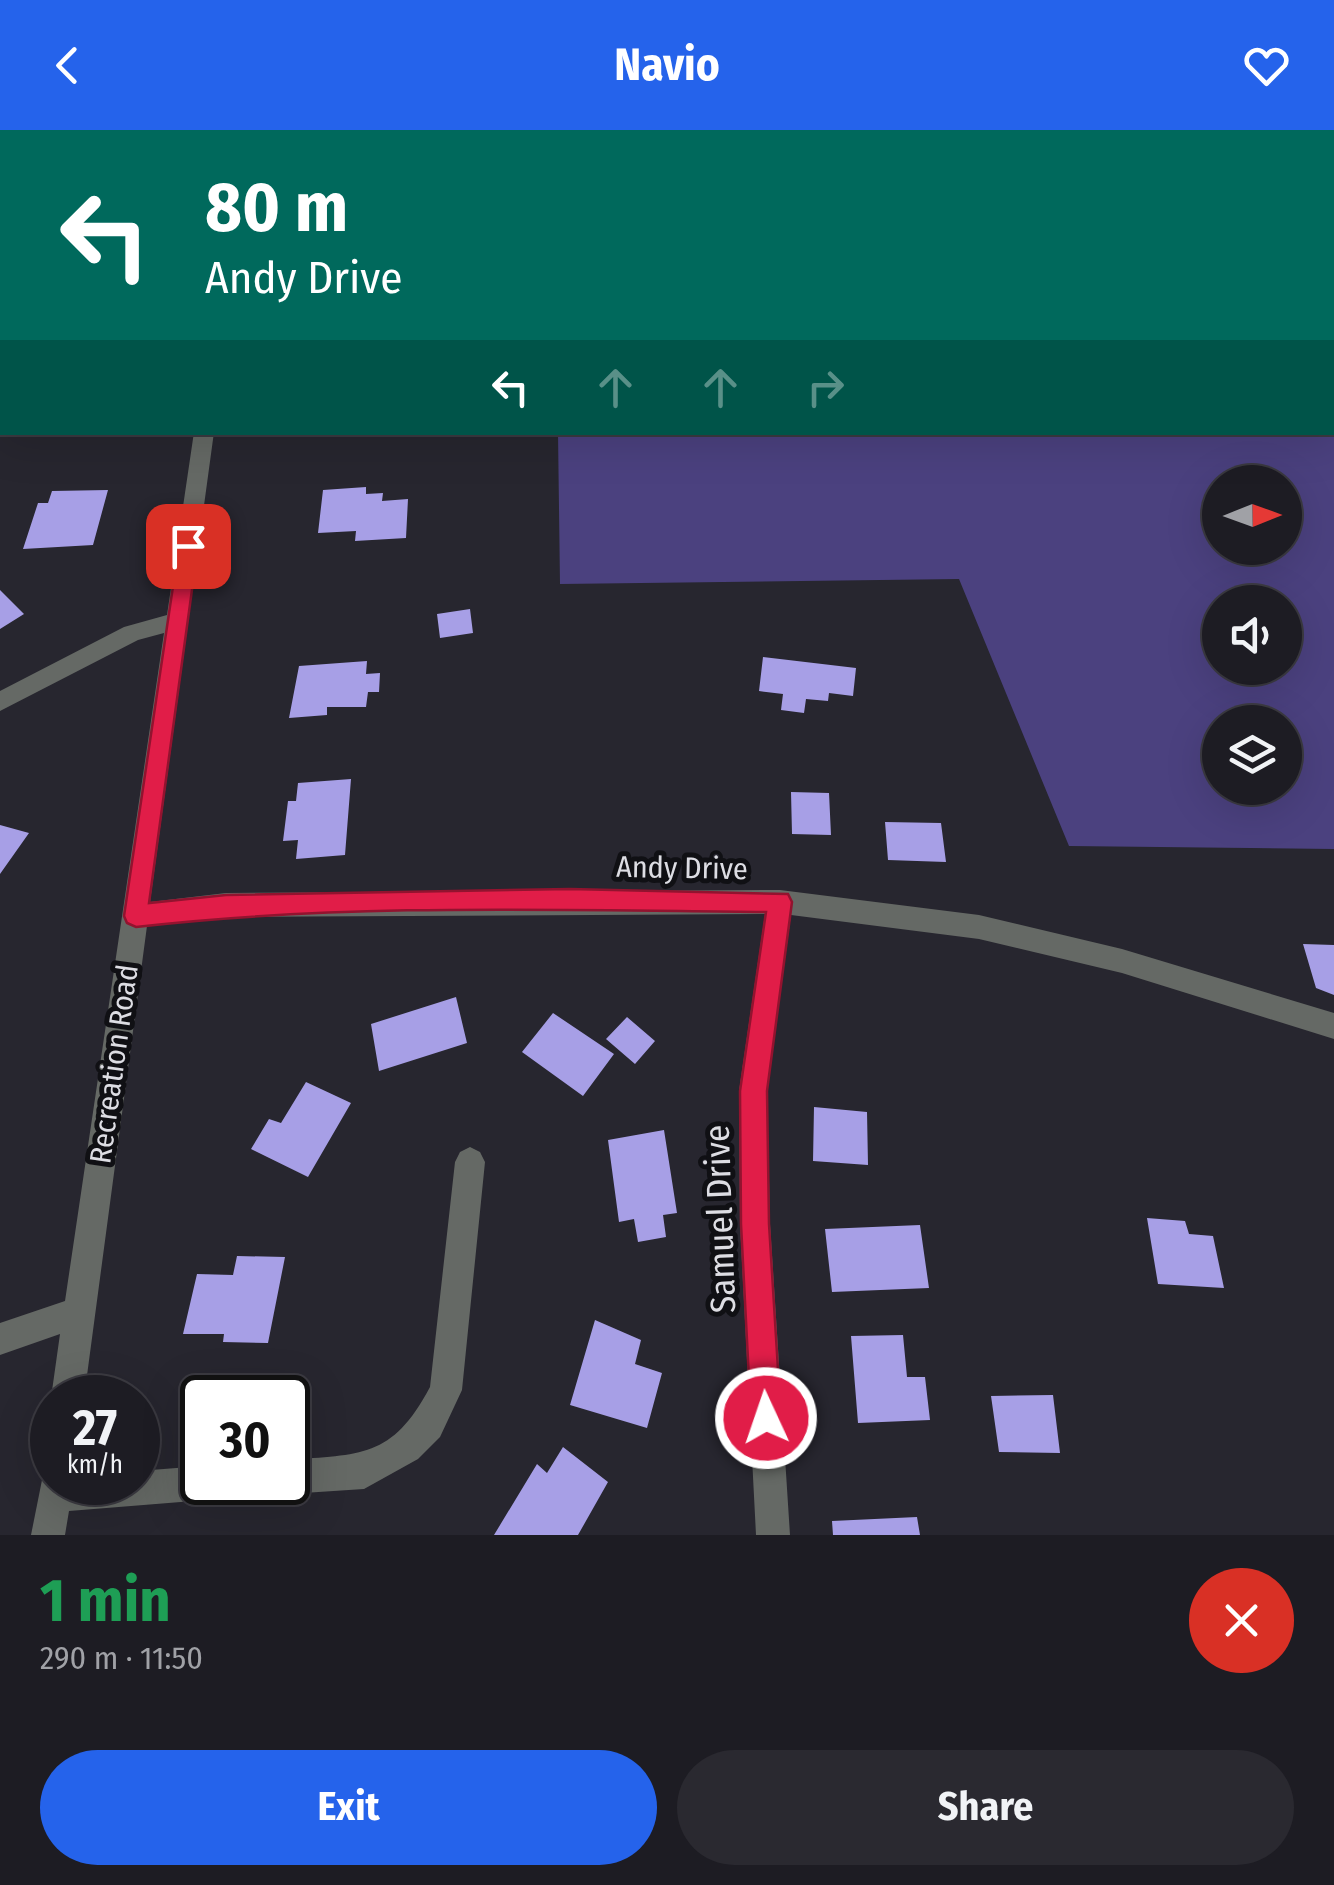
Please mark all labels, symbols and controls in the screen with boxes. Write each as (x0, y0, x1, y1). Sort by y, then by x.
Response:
icon: back (40, 38, 95, 93)
text: Navio (614, 38, 720, 92)
icon: heart (1239, 38, 1294, 93)
text: 80 m (205, 166, 348, 250)
icon: left (40, 170, 170, 300)
text: Andy Drive (205, 251, 402, 305)
icon: left (483, 360, 538, 415)
icon: ahead (588, 360, 643, 415)
icon: ahead (693, 360, 748, 415)
icon: right (798, 360, 853, 415)
north arrow (1202, 465, 1302, 565)
map controls (1202, 465, 1302, 805)
pin (146, 504, 231, 589)
icon: arrive (161, 519, 216, 574)
button: sound (1202, 585, 1302, 685)
button: layers (1202, 705, 1302, 805)
street label: Andy Drive (616, 849, 748, 887)
street label: Recreation Road (82, 962, 146, 1166)
street label: Samuel Drive (696, 1124, 744, 1314)
position arrow (714, 1366, 818, 1470)
speed limit sign: 30 (180, 1375, 310, 1505)
text: 27 (73, 1398, 117, 1458)
text: km/h (67, 1450, 123, 1480)
text: 1 min (40, 1565, 171, 1637)
button: close (1189, 1568, 1294, 1673)
text: 290 m · 11:50 (40, 1639, 203, 1677)
button: Exit (40, 1750, 657, 1865)
button: Share (677, 1750, 1294, 1865)

